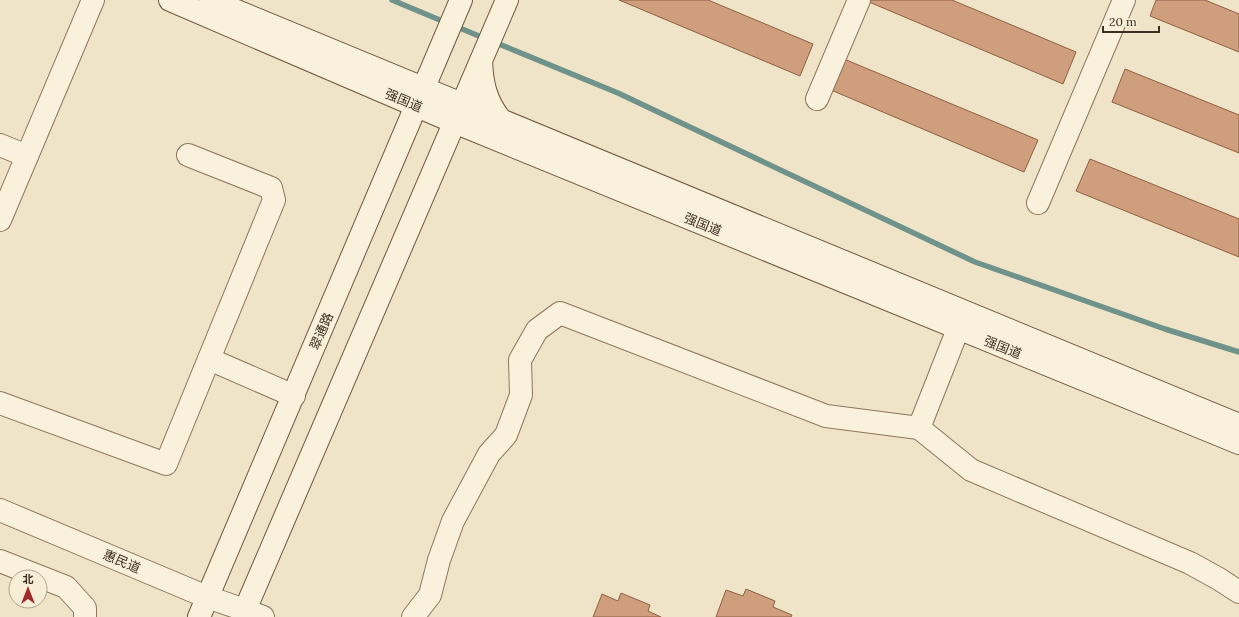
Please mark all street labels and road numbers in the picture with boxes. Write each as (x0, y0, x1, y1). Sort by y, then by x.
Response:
street label: 强国道 (383, 85, 425, 116)
street label: 强国道 (682, 209, 724, 240)
street label: 翠通路 (306, 310, 337, 352)
street label: 强国道 (982, 332, 1024, 363)
street label: 惠民道 (101, 546, 143, 577)

